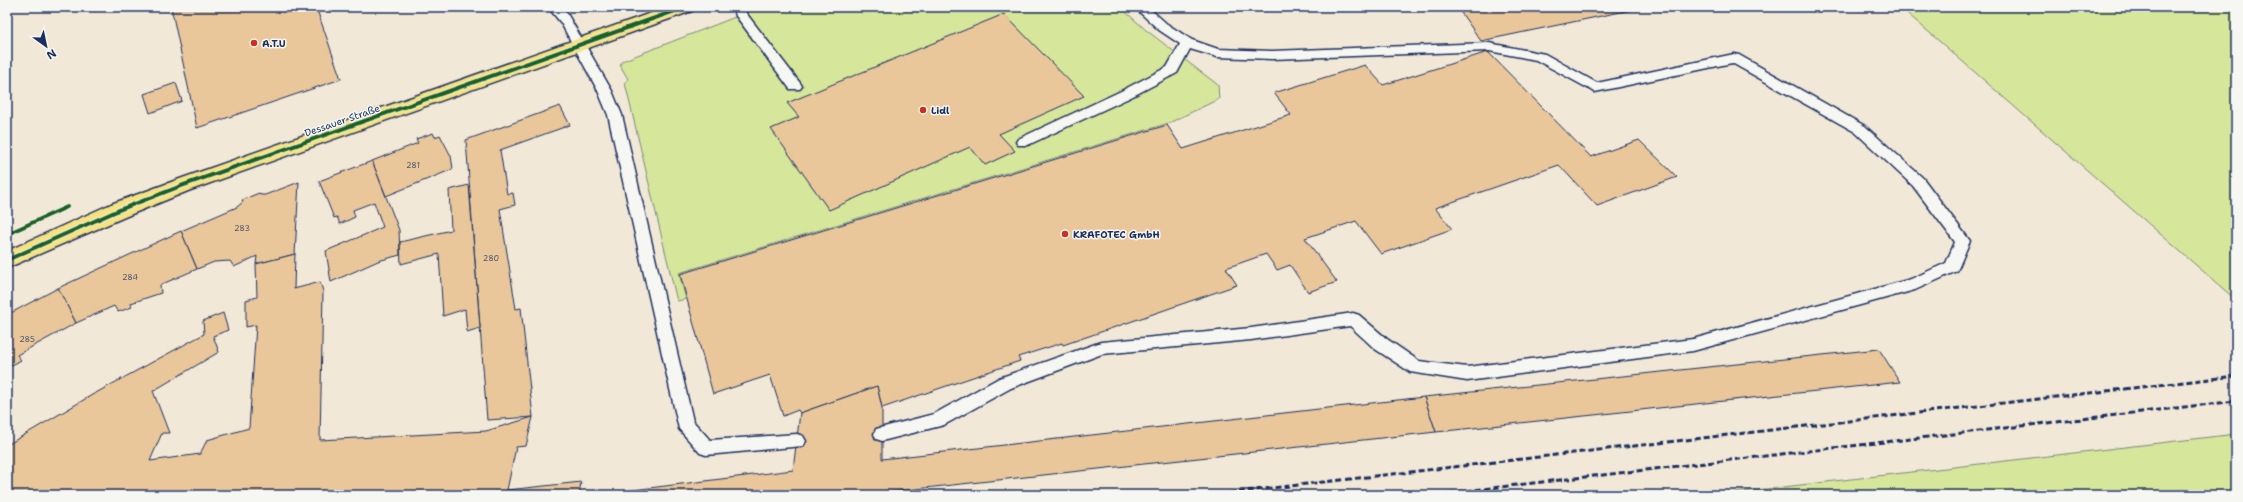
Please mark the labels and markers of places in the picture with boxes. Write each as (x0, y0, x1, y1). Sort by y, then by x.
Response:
place label: A.T.U (262, 37, 286, 50)
marker: A.T.U (249, 38, 259, 48)
place label: Lidl (931, 104, 950, 117)
marker: Lidl (918, 105, 928, 115)
place label: KRAFOTEC GmbH (1073, 228, 1160, 241)
marker: KRAFOTEC GmbH (1060, 229, 1070, 239)

